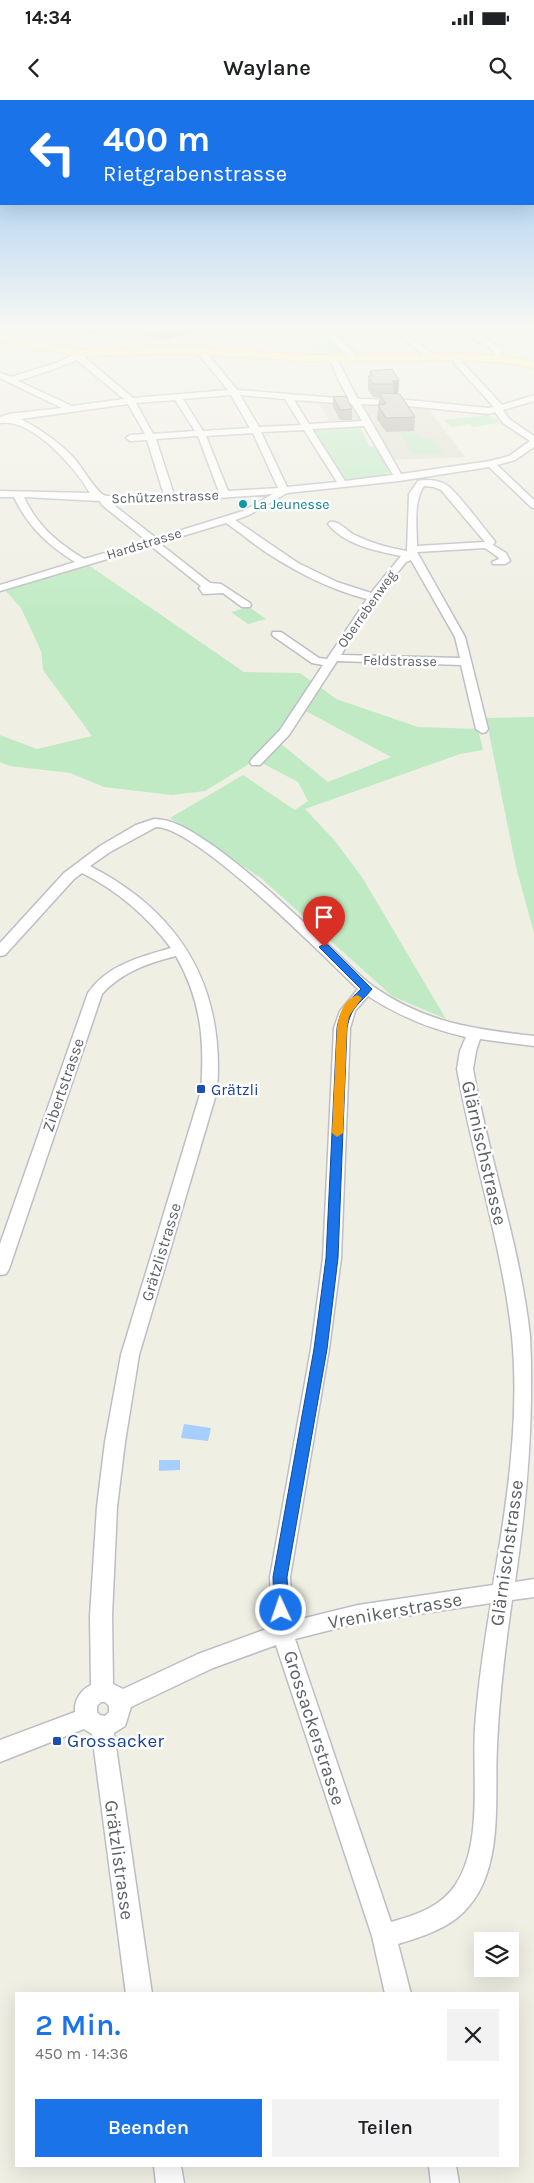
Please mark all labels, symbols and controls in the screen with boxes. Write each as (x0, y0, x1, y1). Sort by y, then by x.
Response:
text: 14:34 (25, 7, 71, 29)
icon: back (20, 54, 48, 82)
icon: search (486, 54, 514, 82)
text: Waylane (223, 55, 311, 81)
text: 400 m (103, 119, 210, 160)
icon: left (20, 120, 85, 185)
text: Rietgrabenstrasse (103, 161, 287, 187)
street label: Schützenstrasse (111, 487, 219, 507)
place label: La Jeunesse (253, 496, 329, 513)
marker: La Jeunesse (237, 498, 249, 510)
street label: Hardstrasse (104, 525, 184, 563)
street label: Oberrebenweg (334, 567, 400, 651)
street label: Feldstrasse (363, 652, 437, 670)
pin (303, 896, 345, 947)
icon: arrive (310, 903, 338, 931)
street label: Zibertstrasse (38, 1036, 88, 1134)
street label: Glärnischstrasse (457, 1079, 511, 1227)
place label: Grätzli (211, 1080, 259, 1099)
marker: Grätzli (195, 1083, 207, 1095)
street label: Grätzlistrasse (137, 1201, 185, 1303)
street label: Glärnischstrasse (486, 1478, 528, 1628)
position arrow (254, 1583, 306, 1635)
street label: Vrenikerstrasse (326, 1588, 464, 1634)
street label: Grossackerstrasse (279, 1648, 349, 1808)
place label: Grossacker (67, 1730, 164, 1752)
marker: Grossacker (51, 1735, 63, 1747)
street label: Grätzlistrasse (100, 1799, 138, 1921)
map controls (474, 1932, 519, 1977)
button: layers (474, 1932, 519, 1977)
text: 2 Min. (35, 2007, 121, 2043)
button: close (447, 2009, 499, 2061)
text: 450 m · 14:36 (35, 2044, 128, 2063)
button: Beenden (35, 2099, 262, 2157)
button: Teilen (272, 2099, 499, 2157)

